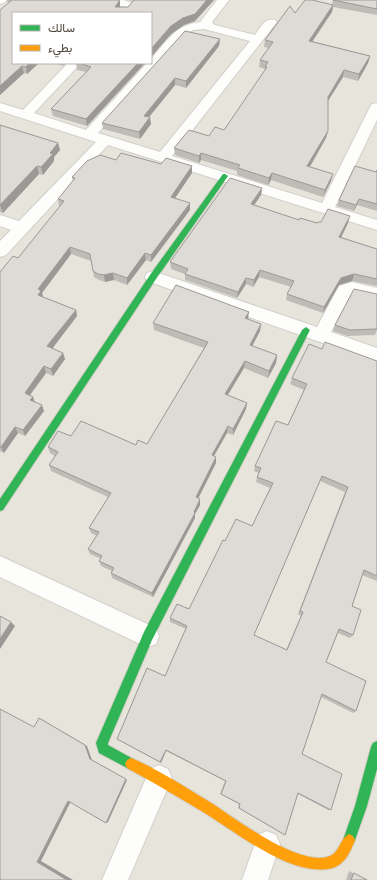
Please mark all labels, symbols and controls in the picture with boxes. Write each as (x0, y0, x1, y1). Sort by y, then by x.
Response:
legend (12, 12, 152, 64)
text: سالك (48, 21, 75, 36)
text: بطيء (48, 41, 72, 58)

